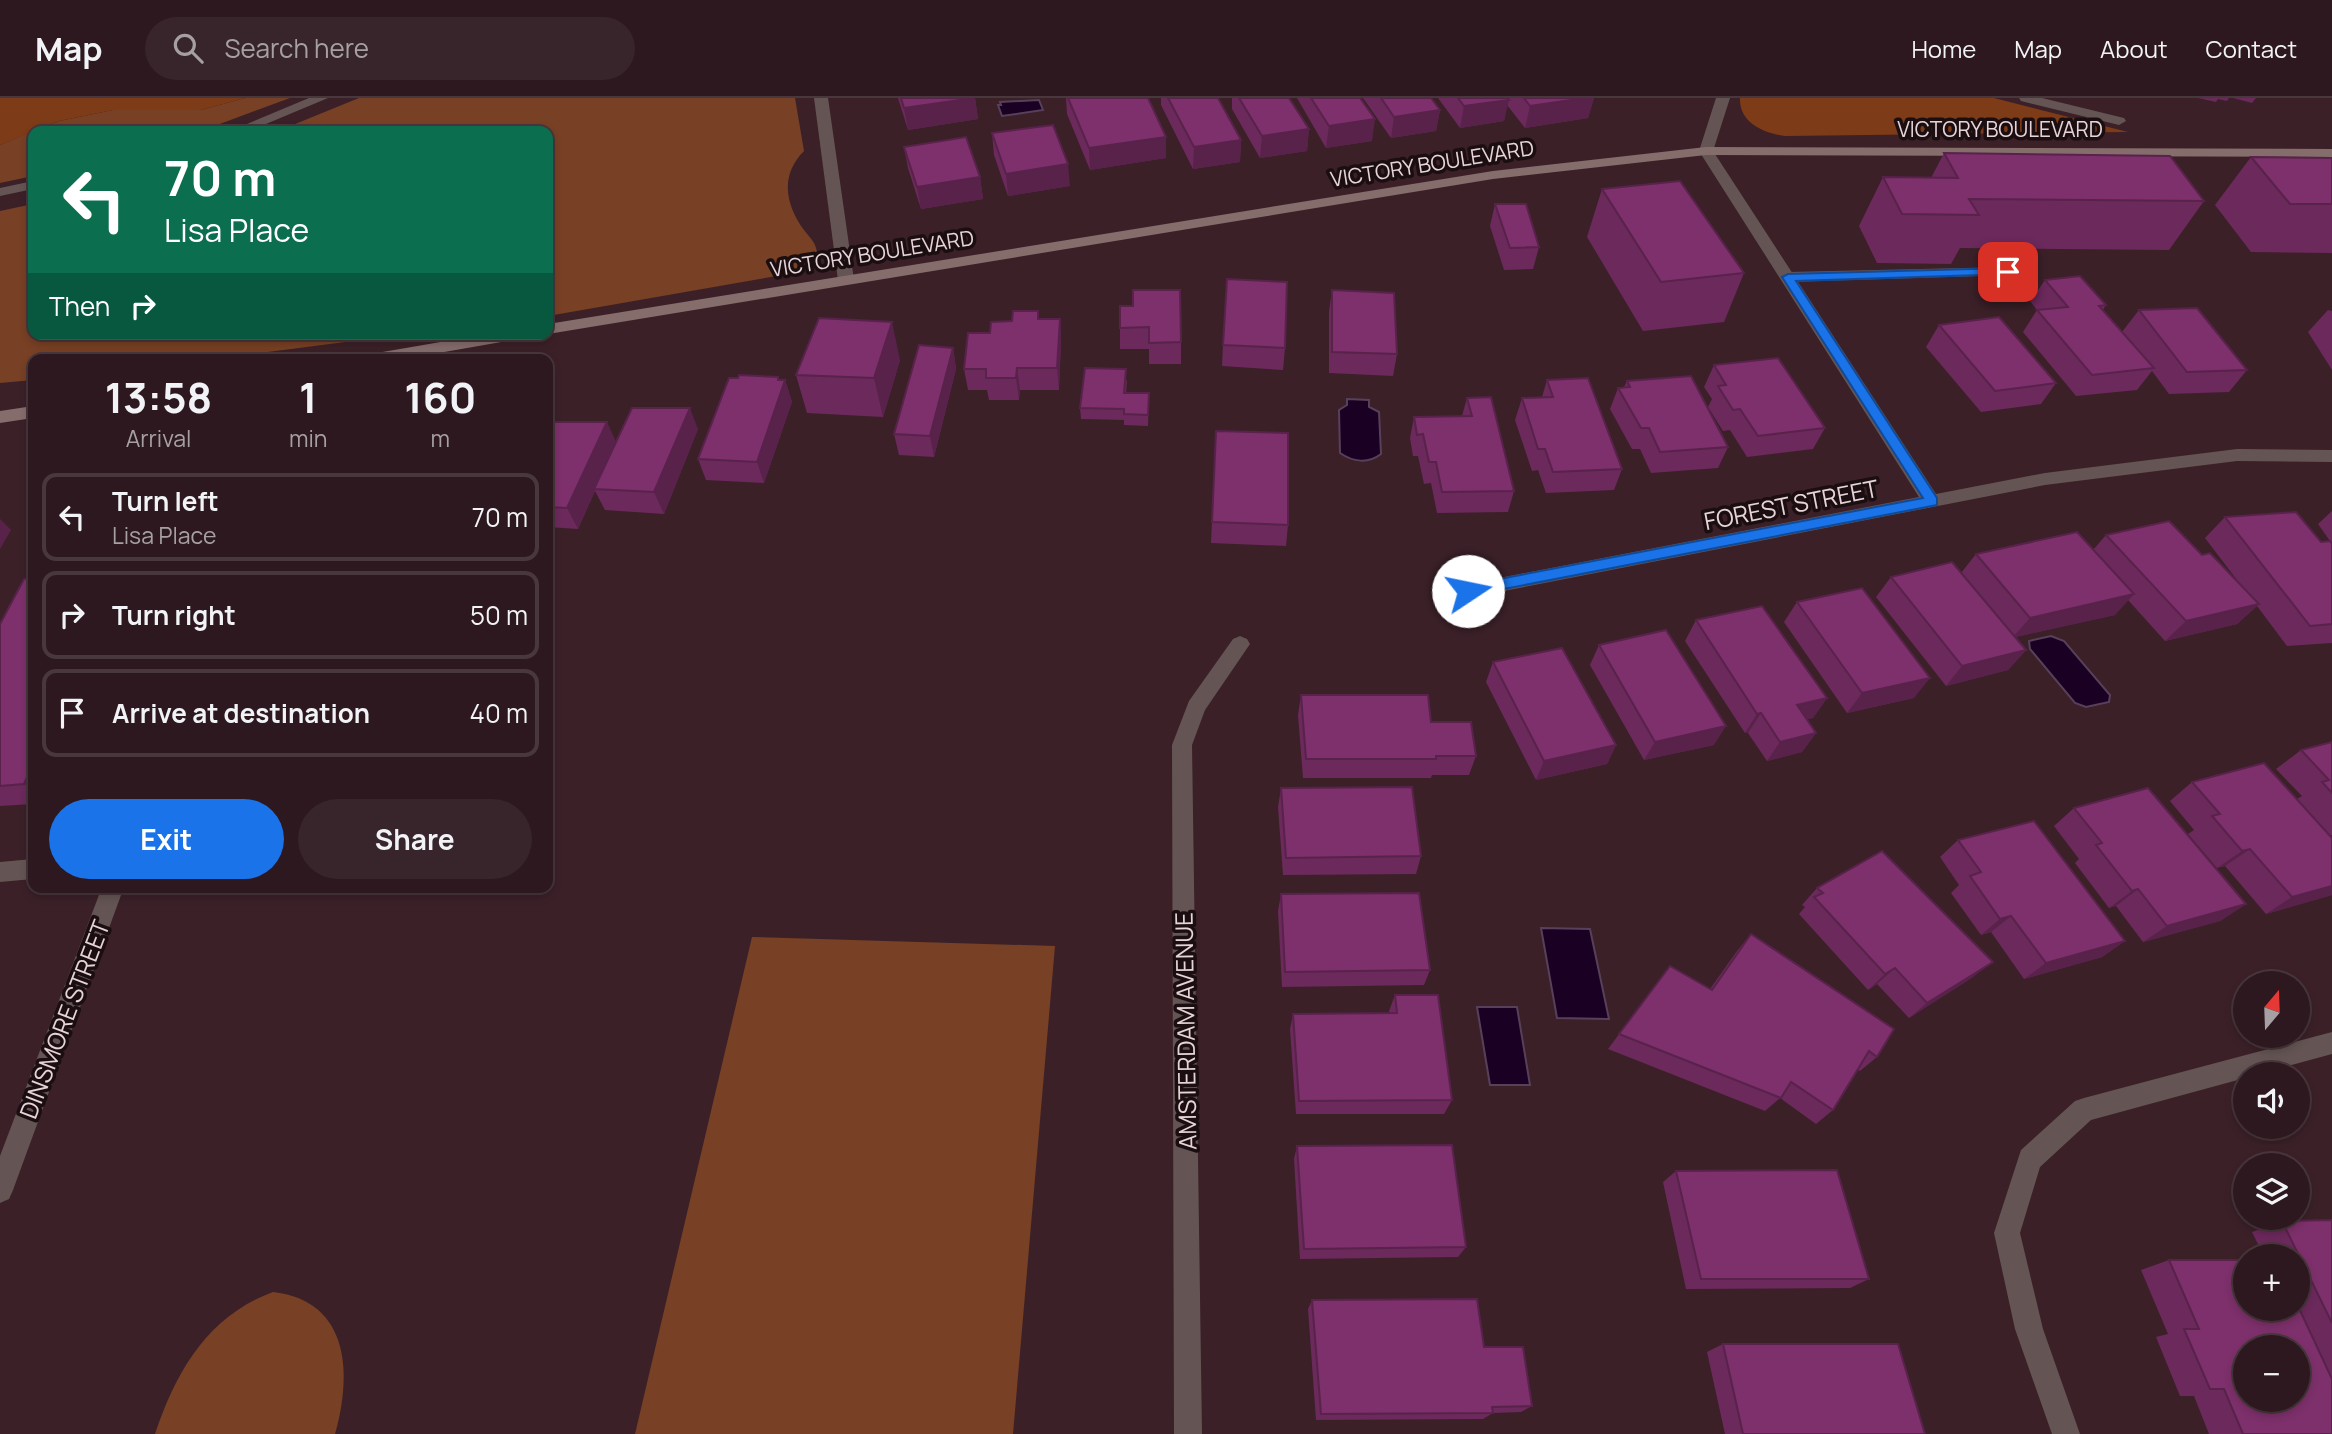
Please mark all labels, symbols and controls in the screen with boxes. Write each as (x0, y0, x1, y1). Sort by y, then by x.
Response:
search box (145, 17, 635, 80)
text: Map (35, 26, 103, 71)
icon: search (169, 29, 207, 67)
text: Search here (225, 30, 369, 66)
text: Home (1911, 32, 1976, 65)
text: Map (2014, 32, 2062, 65)
text: About (2100, 32, 2168, 65)
text: Contact (2206, 32, 2297, 65)
street label: VICTORY BOULEVARD (1897, 115, 2103, 143)
street label: VICTORY BOULEVARD (1328, 133, 1536, 193)
text: 70 m (164, 144, 276, 211)
icon: left (49, 154, 140, 245)
text: Lisa Place (164, 208, 309, 252)
street label: VICTORY BOULEVARD (768, 223, 976, 283)
pin (1978, 242, 2038, 302)
icon: arrive (1989, 253, 2027, 291)
icon: right (124, 287, 162, 325)
text: Then (49, 288, 110, 324)
text: 13:58 (105, 368, 212, 426)
text: 1 (299, 368, 317, 426)
text: 160 (404, 368, 476, 426)
text: Arrival (126, 422, 191, 454)
text: min (289, 422, 327, 454)
text: m (430, 422, 450, 454)
street label: FOREST STREET (1701, 471, 1882, 537)
text: Turn left (112, 483, 219, 519)
icon: left (53, 498, 91, 536)
text: 70 m (472, 499, 528, 535)
text: Lisa Place (112, 519, 216, 551)
position arrow (1431, 554, 1505, 628)
icon: right (53, 596, 91, 634)
text: Turn right (112, 597, 236, 633)
text: 50 m (470, 597, 528, 633)
icon: arrive (53, 694, 91, 732)
text: Arrive at destination (112, 695, 370, 731)
text: 40 m (470, 695, 528, 731)
button: Exit (49, 799, 284, 879)
button: Share (298, 799, 532, 879)
street label: AMSTERDAM AVENUE (1166, 912, 1204, 1150)
street label: DINSMORE STREET (11, 914, 117, 1123)
north arrow (2233, 971, 2310, 1048)
map controls (2233, 971, 2310, 1412)
button: sound (2233, 1062, 2310, 1139)
button: layers (2233, 1153, 2310, 1230)
button: + (2233, 1244, 2310, 1321)
button: − (2233, 1335, 2310, 1412)

